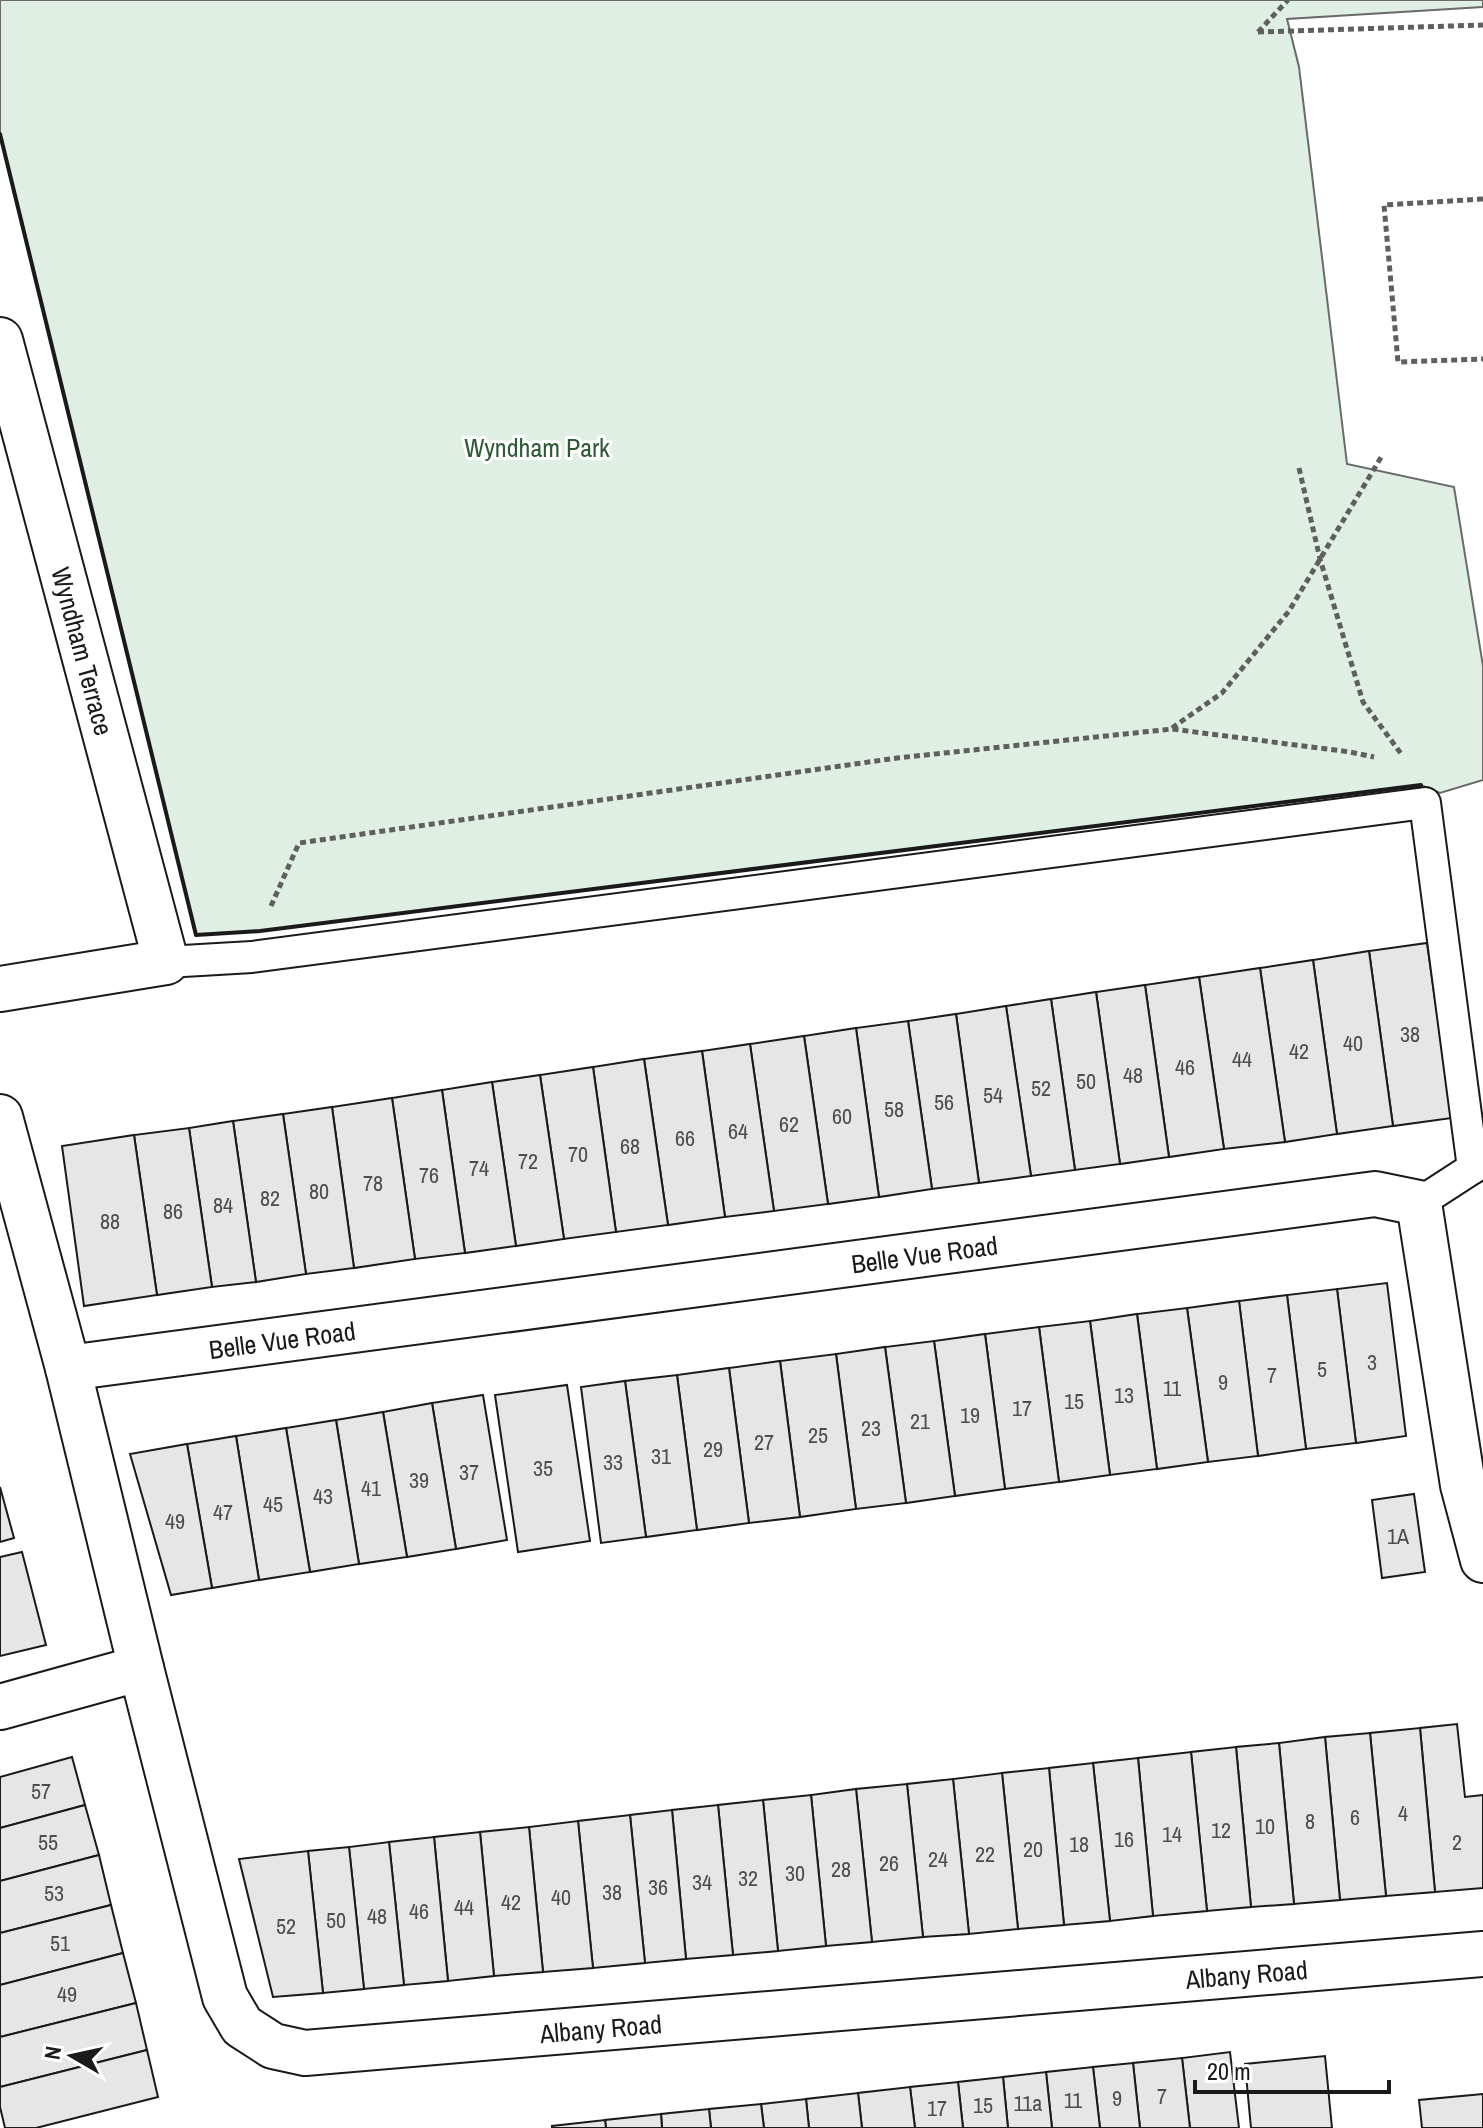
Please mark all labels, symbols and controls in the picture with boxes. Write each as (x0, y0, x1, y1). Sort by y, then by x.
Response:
park label: Wyndham Park (464, 430, 610, 465)
street label: Wyndham Terrace (44, 563, 122, 739)
house number: 38 (1400, 1019, 1420, 1049)
house number: 40 (1343, 1028, 1363, 1058)
house number: 42 (1289, 1036, 1309, 1066)
house number: 44 (1232, 1044, 1252, 1074)
house number: 46 (1175, 1052, 1195, 1082)
house number: 48 (1123, 1060, 1143, 1090)
house number: 50 (1076, 1066, 1096, 1096)
house number: 52 (1031, 1073, 1051, 1103)
house number: 54 (983, 1080, 1003, 1110)
house number: 56 (934, 1087, 954, 1117)
house number: 58 (884, 1094, 904, 1124)
house number: 60 (832, 1101, 852, 1131)
house number: 62 (779, 1109, 799, 1139)
house number: 64 (728, 1116, 748, 1146)
house number: 66 (675, 1123, 695, 1153)
house number: 68 (620, 1131, 640, 1161)
house number: 70 (568, 1139, 588, 1169)
house number: 72 (518, 1146, 538, 1176)
house number: 74 (469, 1153, 489, 1183)
house number: 76 (419, 1160, 439, 1190)
house number: 78 (363, 1168, 383, 1198)
house number: 80 (309, 1176, 329, 1206)
house number: 82 (260, 1183, 280, 1213)
house number: 84 (213, 1190, 233, 1220)
house number: 86 (163, 1196, 183, 1226)
house number: 88 (100, 1206, 120, 1236)
street label: Belle Vue Road (849, 1227, 1000, 1281)
street label: Belle Vue Road (207, 1312, 358, 1367)
house number: 3 (1367, 1347, 1377, 1377)
house number: 5 (1317, 1354, 1327, 1384)
house number: 7 (1267, 1360, 1277, 1390)
house number: 9 (1218, 1367, 1228, 1397)
house number: 11 (1163, 1373, 1181, 1403)
house number: 13 (1114, 1380, 1134, 1410)
house number: 15 (1064, 1386, 1084, 1416)
house number: 17 (1012, 1393, 1032, 1423)
house number: 19 (960, 1400, 980, 1430)
house number: 21 (910, 1406, 930, 1436)
house number: 23 (861, 1413, 881, 1443)
house number: 25 (808, 1420, 828, 1450)
house number: 27 (754, 1427, 774, 1457)
house number: 29 (703, 1434, 723, 1464)
house number: 31 (651, 1441, 671, 1471)
house number: 33 (603, 1447, 623, 1477)
house number: 35 (533, 1453, 553, 1483)
house number: 37 (459, 1457, 479, 1487)
house number: 39 (409, 1465, 429, 1495)
house number: 41 (361, 1473, 381, 1503)
house number: 43 (313, 1481, 333, 1511)
house number: 45 (263, 1489, 283, 1519)
house number: 47 (213, 1497, 233, 1527)
house number: 49 (165, 1506, 185, 1536)
house number: 1A (1387, 1521, 1410, 1551)
house number: 57 (31, 1776, 51, 1806)
house number: 4 (1398, 1798, 1408, 1828)
house number: 6 (1350, 1802, 1360, 1832)
house number: 8 (1305, 1806, 1315, 1836)
house number: 10 (1255, 1811, 1275, 1841)
house number: 12 (1211, 1815, 1231, 1845)
house number: 14 (1162, 1819, 1182, 1849)
house number: 16 (1114, 1824, 1134, 1854)
house number: 55 (38, 1827, 58, 1857)
house number: 2 (1452, 1827, 1462, 1857)
house number: 18 (1069, 1829, 1089, 1859)
house number: 20 (1023, 1834, 1043, 1864)
house number: 22 (975, 1839, 995, 1869)
house number: 24 (928, 1844, 948, 1874)
house number: 26 (879, 1848, 899, 1878)
house number: 28 (831, 1854, 851, 1884)
house number: 30 (785, 1858, 805, 1888)
house number: 32 (738, 1863, 758, 1893)
house number: 34 (692, 1867, 712, 1897)
house number: 36 (648, 1872, 668, 1902)
house number: 38 (602, 1877, 622, 1907)
house number: 53 (44, 1878, 64, 1908)
house number: 40 (551, 1882, 571, 1912)
house number: 42 (501, 1887, 521, 1917)
house number: 44 (454, 1892, 474, 1922)
house number: 46 (409, 1896, 429, 1926)
house number: 48 (367, 1901, 387, 1931)
house number: 50 (326, 1905, 346, 1935)
house number: 52 (276, 1911, 296, 1941)
house number: 51 (50, 1928, 70, 1958)
street label: Albany Road (1183, 1951, 1309, 1997)
house number: 49 (57, 1979, 77, 2009)
street label: Albany Road (538, 2006, 663, 2051)
north arrow (32, 2016, 112, 2096)
text: N (36, 2044, 68, 2062)
scale bar (1195, 2044, 1389, 2094)
text: 20 m (1207, 2055, 1251, 2087)
house number: 7 (1157, 2081, 1167, 2111)
house number: 9 (1112, 2083, 1122, 2113)
house number: 11 (1064, 2085, 1082, 2115)
house number: 11a (1014, 2088, 1042, 2118)
house number: 15 (973, 2090, 993, 2120)
house number: 17 (927, 2093, 947, 2123)

